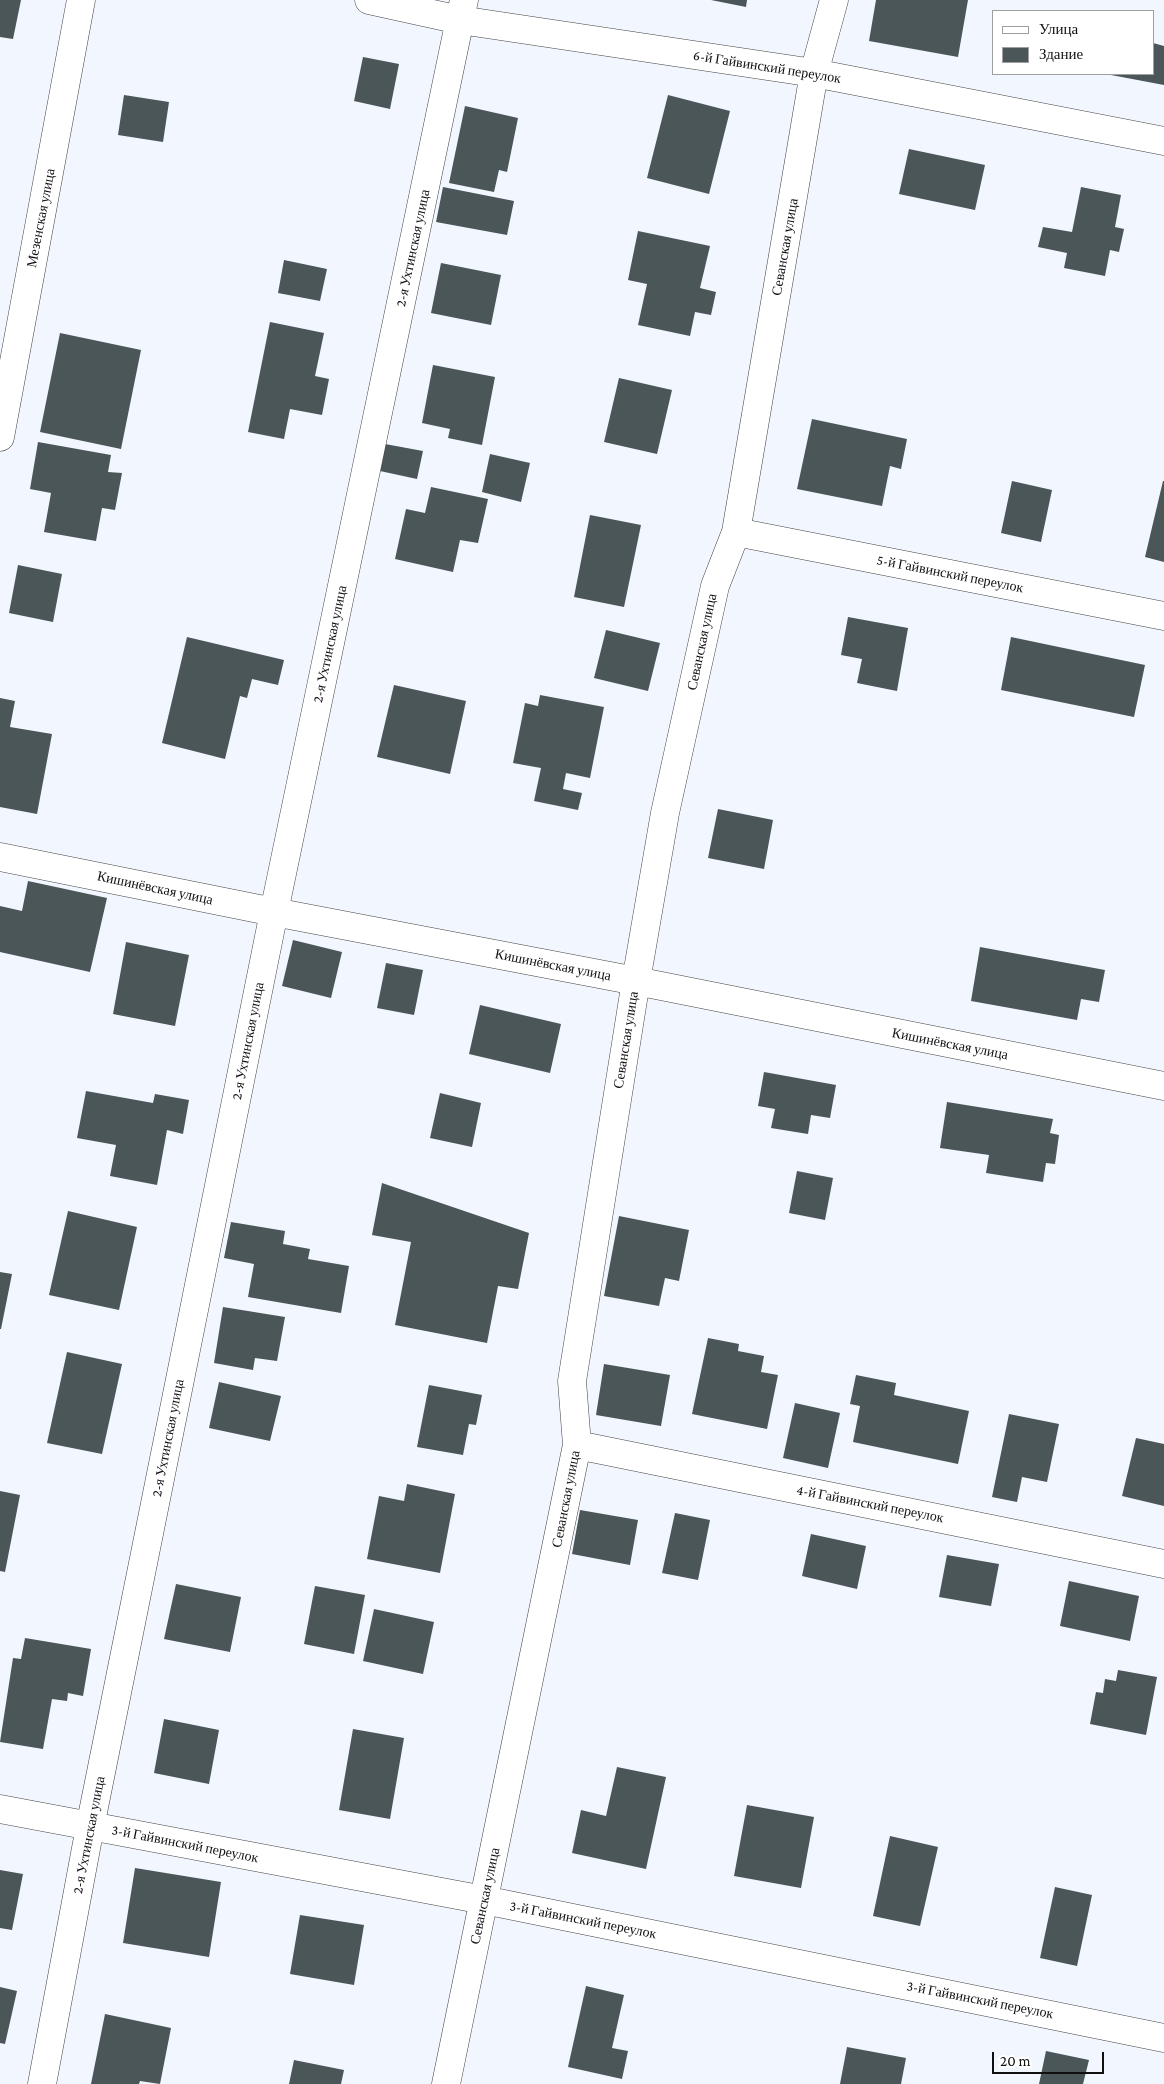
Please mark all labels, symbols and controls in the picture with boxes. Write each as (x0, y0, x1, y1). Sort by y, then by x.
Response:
legend (992, 10, 1154, 75)
text: Улица (1039, 21, 1078, 37)
text: Здание (1039, 46, 1083, 62)
street label: 6-й Гайвинский переулок (692, 47, 842, 87)
street label: Мезенская улица (23, 167, 59, 269)
street label: 2-я Ухтинская улица (392, 188, 434, 308)
street label: Севанская улица (768, 197, 802, 297)
street label: 5-й Гайвинский переулок (875, 552, 1025, 596)
street label: 2-я Ухтинская улица (309, 584, 351, 704)
street label: Севанская улица (684, 592, 720, 692)
street label: Кишинёвская улица (96, 868, 214, 908)
street label: Кишинёвская улица (493, 945, 613, 985)
street label: 2-я Ухтинская улица (228, 981, 268, 1101)
street label: Севанская улица (610, 990, 642, 1090)
street label: Кишинёвская улица (890, 1024, 1010, 1064)
street label: 2-я Ухтинская улица (148, 1378, 188, 1498)
street label: Севанская улица (548, 1449, 584, 1549)
street label: 4-й Гайвинский переулок (795, 1481, 945, 1527)
street label: 2-я Ухтинская улица (69, 1775, 109, 1895)
street label: 3-й Гайвинский переулок (110, 1822, 260, 1866)
street label: Севанская улица (467, 1846, 503, 1946)
street label: 3-й Гайвинский переулок (508, 1898, 658, 1942)
street label: 3-й Гайвинский переулок (905, 1978, 1055, 2022)
scale bar (994, 2042, 1106, 2074)
text: 20 m (1000, 2053, 1031, 2069)

